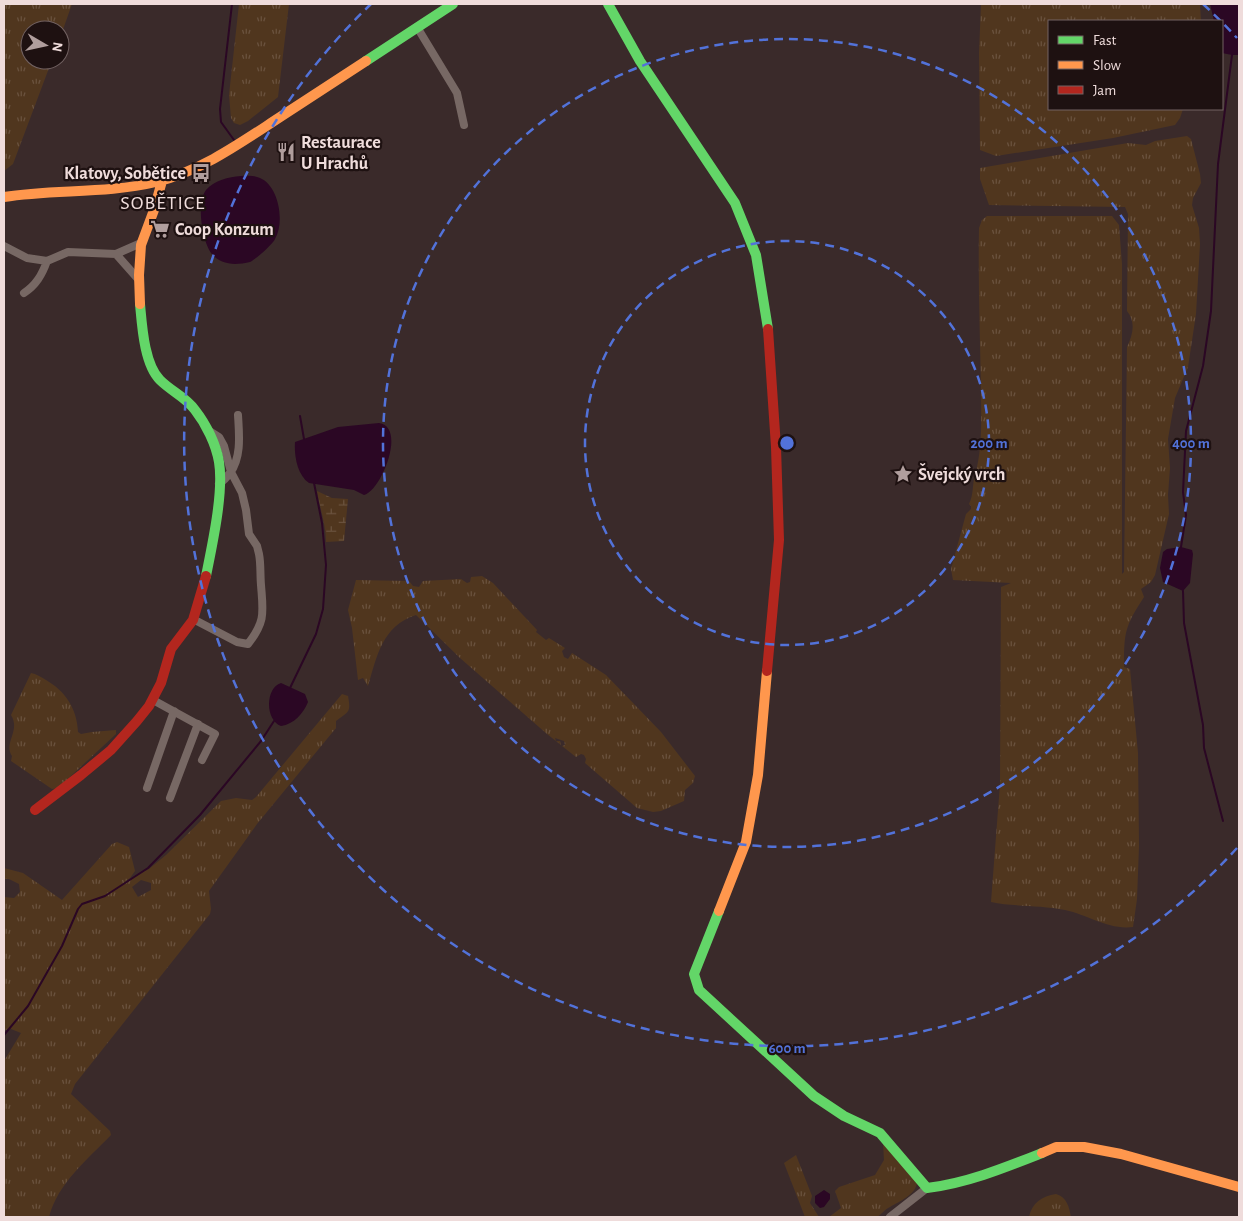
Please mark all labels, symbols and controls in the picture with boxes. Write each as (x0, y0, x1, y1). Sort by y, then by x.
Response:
north arrow (20, 20, 70, 70)
legend (1048, 20, 1223, 110)
text: Fast (1093, 33, 1117, 48)
text: N (49, 41, 65, 53)
text: Slow (1093, 58, 1121, 73)
text: Jam (1093, 83, 1116, 98)
place label: Restaurace U Hrachů (301, 134, 381, 173)
restaurant icon: Restaurace U Hrachů (275, 141, 297, 163)
bus stop icon: Klatovy, Sobětice (190, 162, 212, 184)
place label: Klatovy, Sobětice (64, 165, 186, 183)
district label: SOBĚTICE (120, 192, 206, 213)
supermarket icon: Coop Konzum (149, 218, 171, 240)
place label: Coop Konzum (175, 221, 274, 239)
centre of rings (778, 434, 796, 452)
text: 200 m (970, 436, 1008, 451)
text: 400 m (1172, 436, 1210, 451)
place icon: Švejcký vrch (892, 463, 914, 485)
place label: Švejcký vrch (918, 463, 1005, 484)
text: 600 m (768, 1041, 806, 1056)

